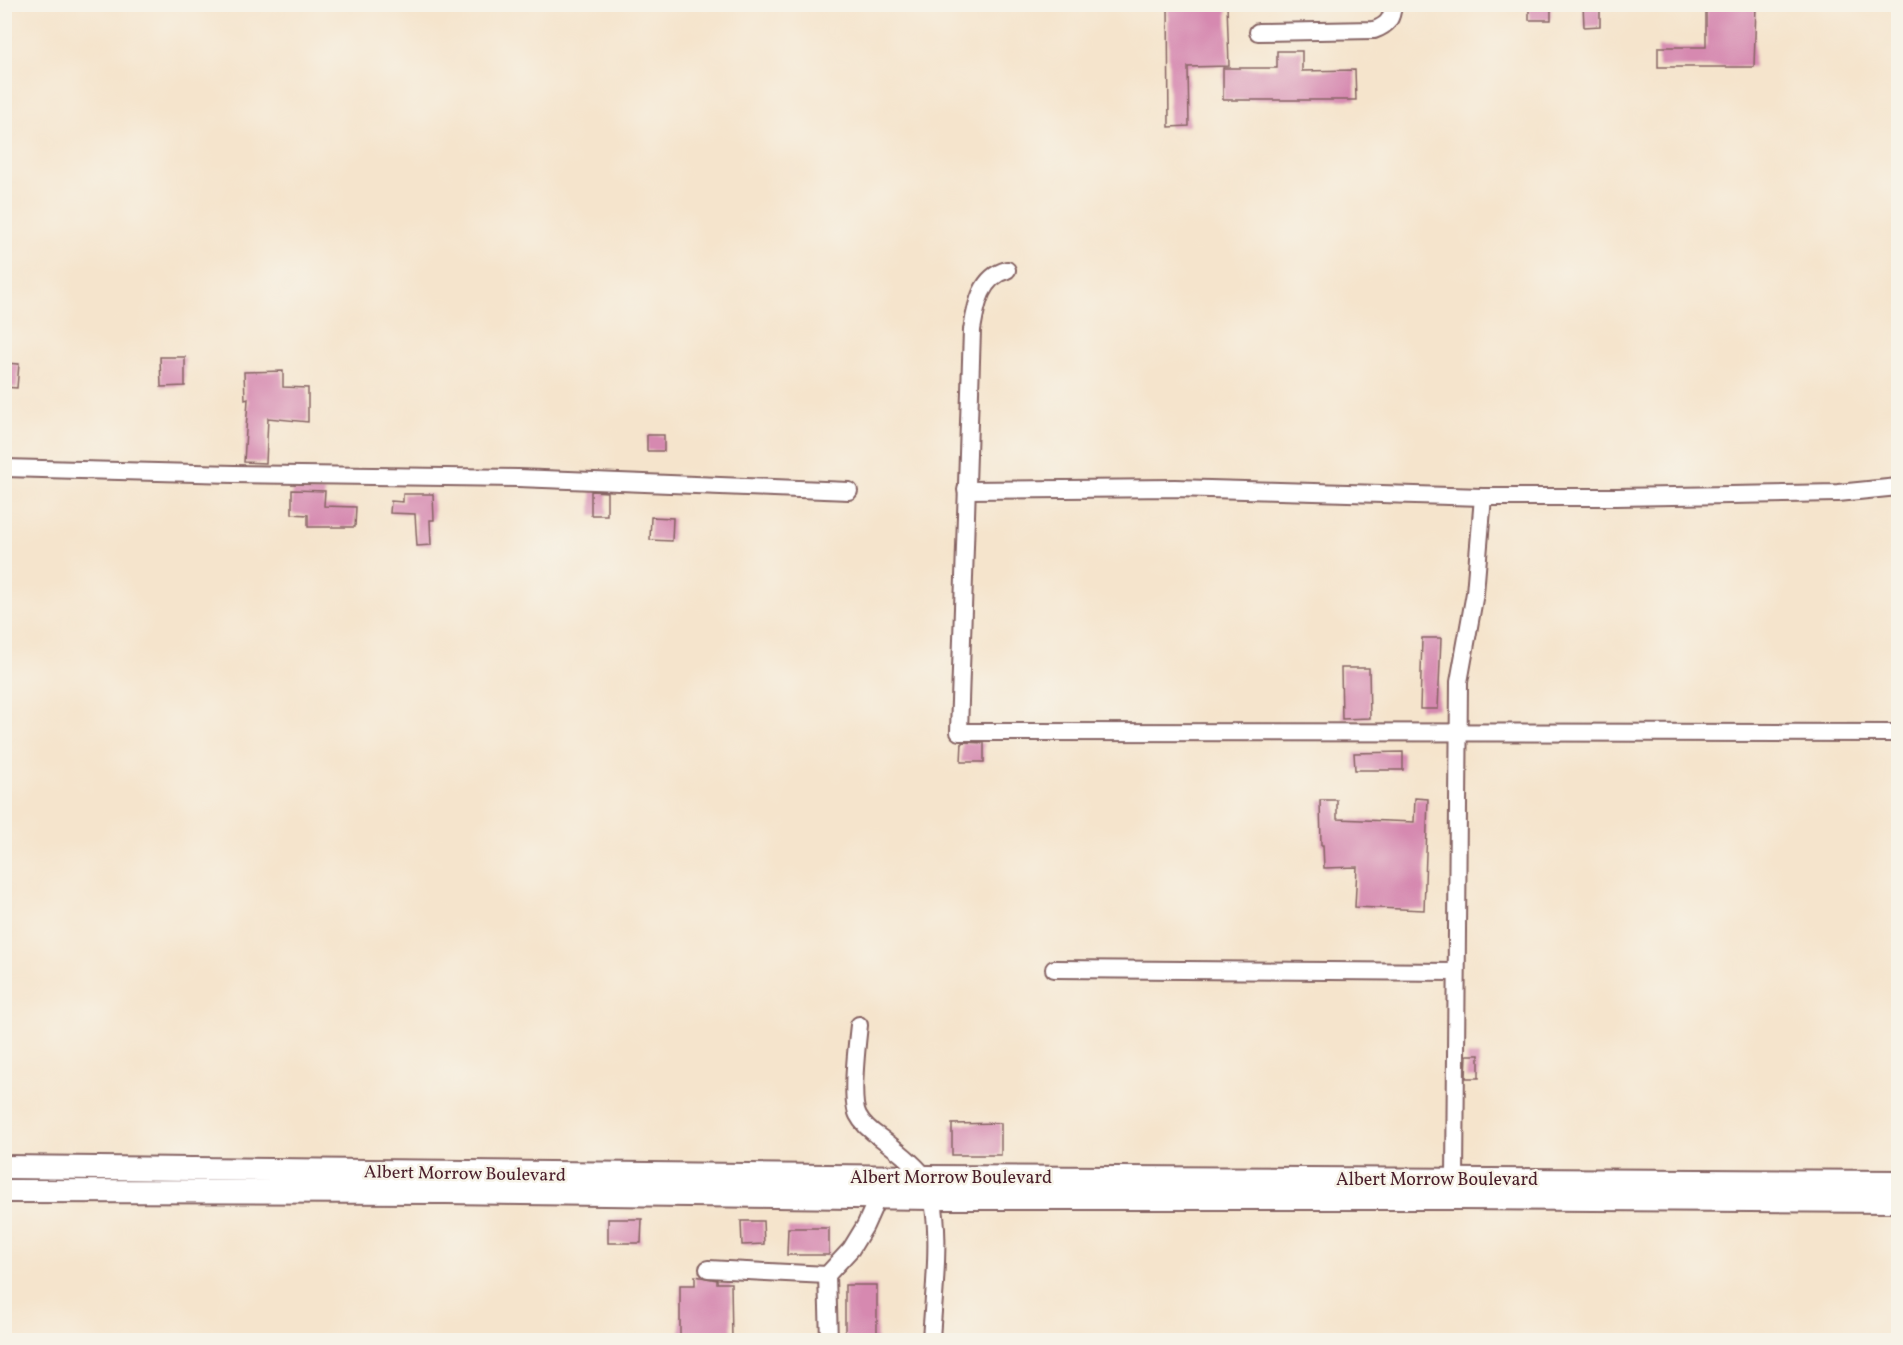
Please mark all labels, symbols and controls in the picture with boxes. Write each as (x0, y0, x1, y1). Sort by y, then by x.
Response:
street label: Albert Morrow Boulevard (364, 1160, 566, 1189)
street label: Albert Morrow Boulevard (850, 1166, 1052, 1191)
street label: Albert Morrow Boulevard (1336, 1168, 1538, 1193)

